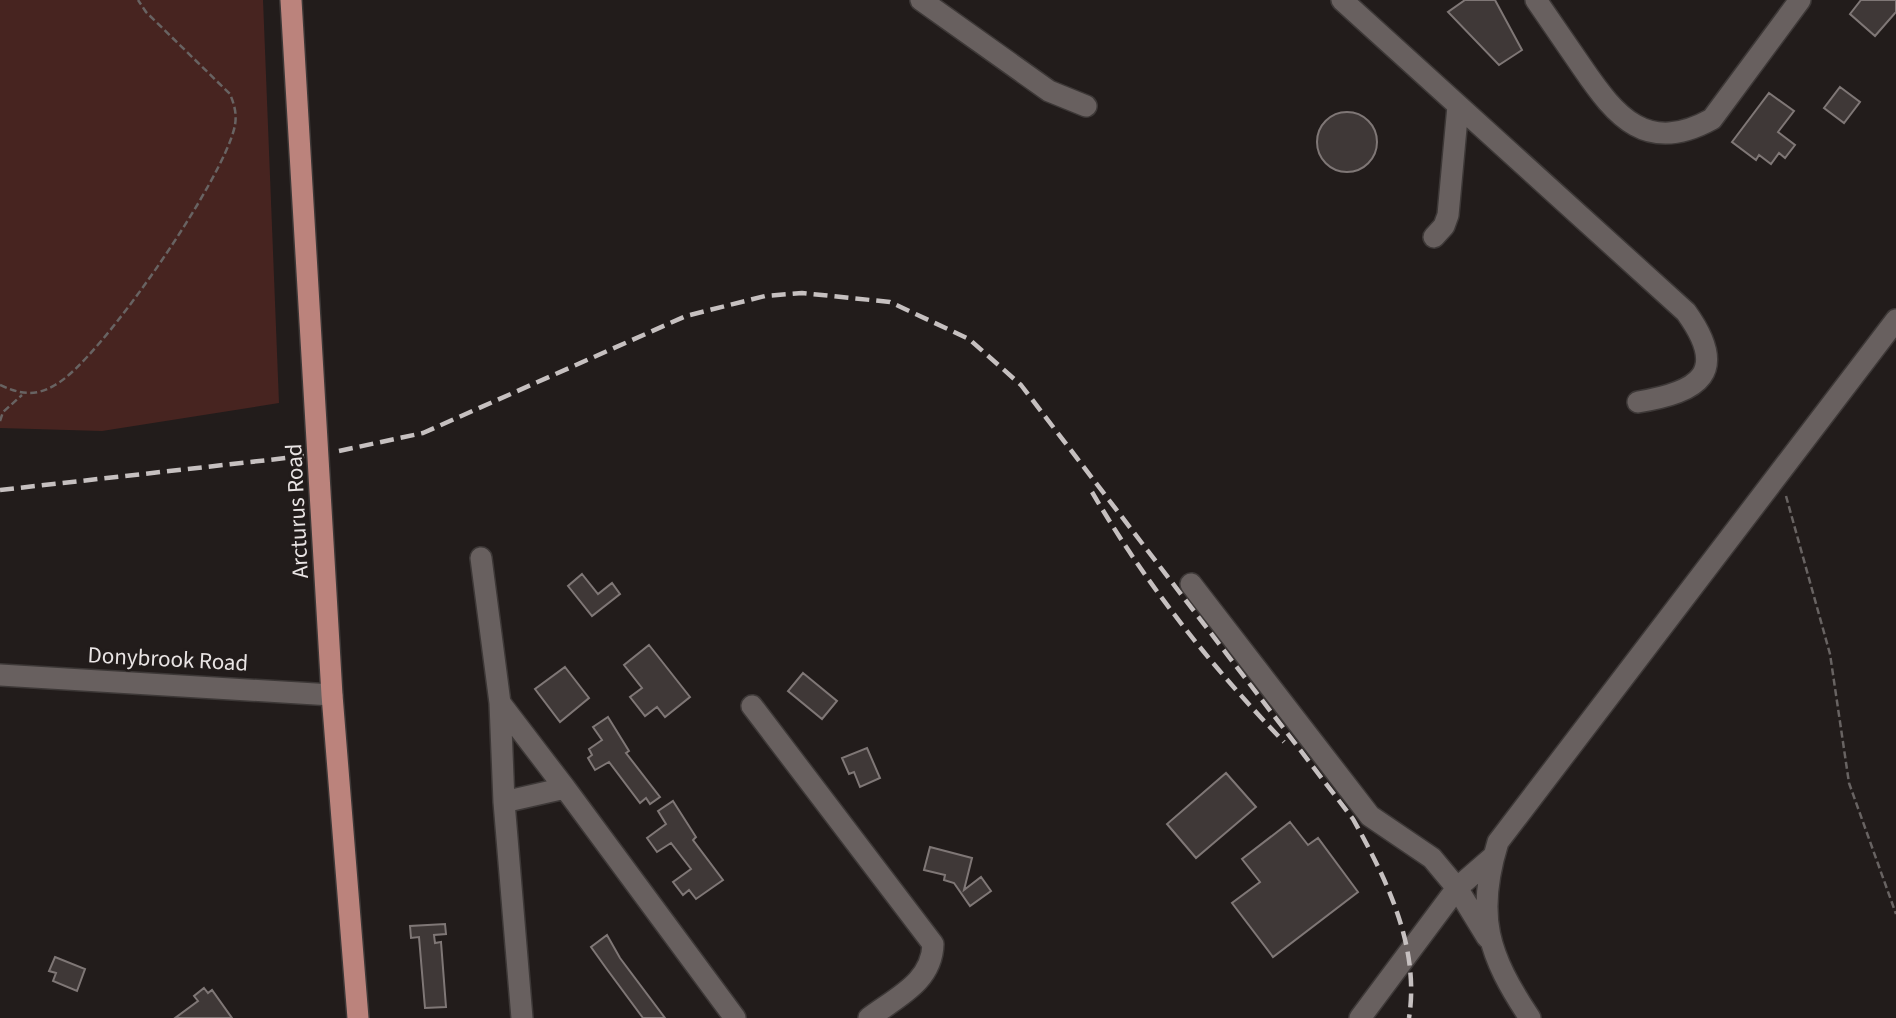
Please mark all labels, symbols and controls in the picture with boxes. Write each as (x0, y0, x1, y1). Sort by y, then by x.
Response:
street label: Arcturus Road (277, 443, 317, 579)
street label: Donybrook Road (87, 638, 249, 680)

